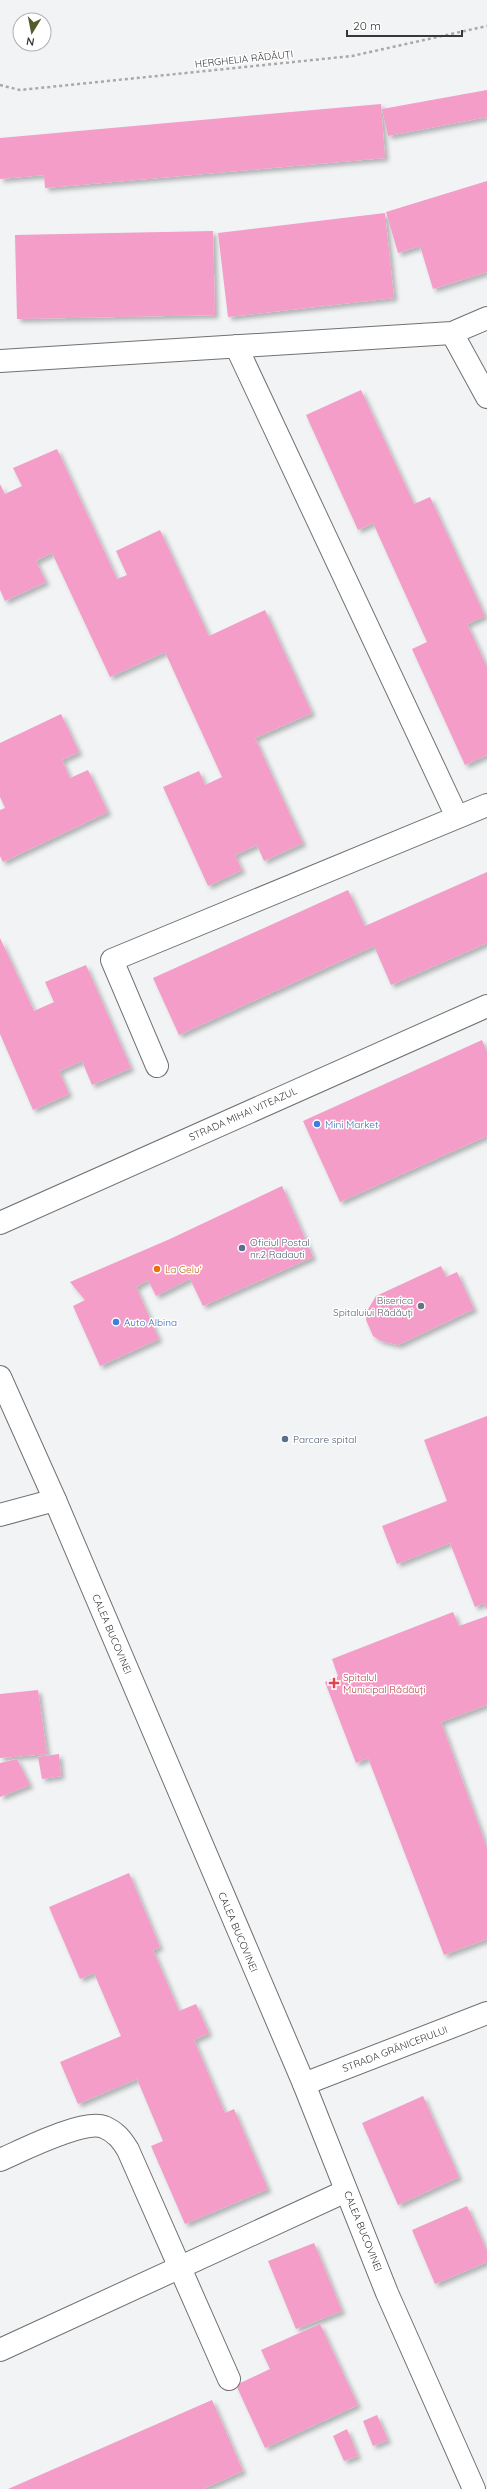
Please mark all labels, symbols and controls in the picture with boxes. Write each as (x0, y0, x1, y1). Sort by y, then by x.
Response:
north arrow (12, 12, 52, 52)
scale bar (347, 12, 462, 38)
text: 20 m (353, 18, 381, 33)
text: N (25, 34, 35, 49)
street label: HERGHELIA RĂDĂUȚI (194, 47, 294, 71)
street label: STRADA MIHAI VITEAZUL (187, 1084, 300, 1144)
place label: Mini Market (325, 1118, 379, 1131)
marker: Mini Market (312, 1119, 322, 1129)
place label: Oficiul Postal nr.2 Radauti (250, 1236, 310, 1261)
marker: Oficiul Postal nr.2 Radauti (237, 1243, 247, 1253)
place label: La Gelu' (165, 1263, 202, 1276)
marker: La Gelu' (152, 1264, 162, 1274)
place label: Biserica Spitaluiui Rădăuți (333, 1294, 413, 1319)
marker: Biserica Spitaluiui Rădăuți (416, 1301, 426, 1311)
place label: Auto Albina (124, 1316, 177, 1329)
marker: Auto Albina (111, 1317, 121, 1327)
place label: Parcare spital (293, 1433, 357, 1446)
marker: Parcare spital (280, 1434, 290, 1444)
street label: CALEA BUCOVINEI (89, 1592, 135, 1676)
place label: Spitalul Municipal Rădăuți (343, 1671, 425, 1696)
marker: Spitalul Municipal Rădăuți (328, 1677, 340, 1689)
street label: CALEA BUCOVINEI (215, 1890, 261, 1974)
street label: STRADA GRĂNICERULUI (340, 2023, 450, 2075)
street label: CALEA BUCOVINEI (341, 2189, 385, 2273)

